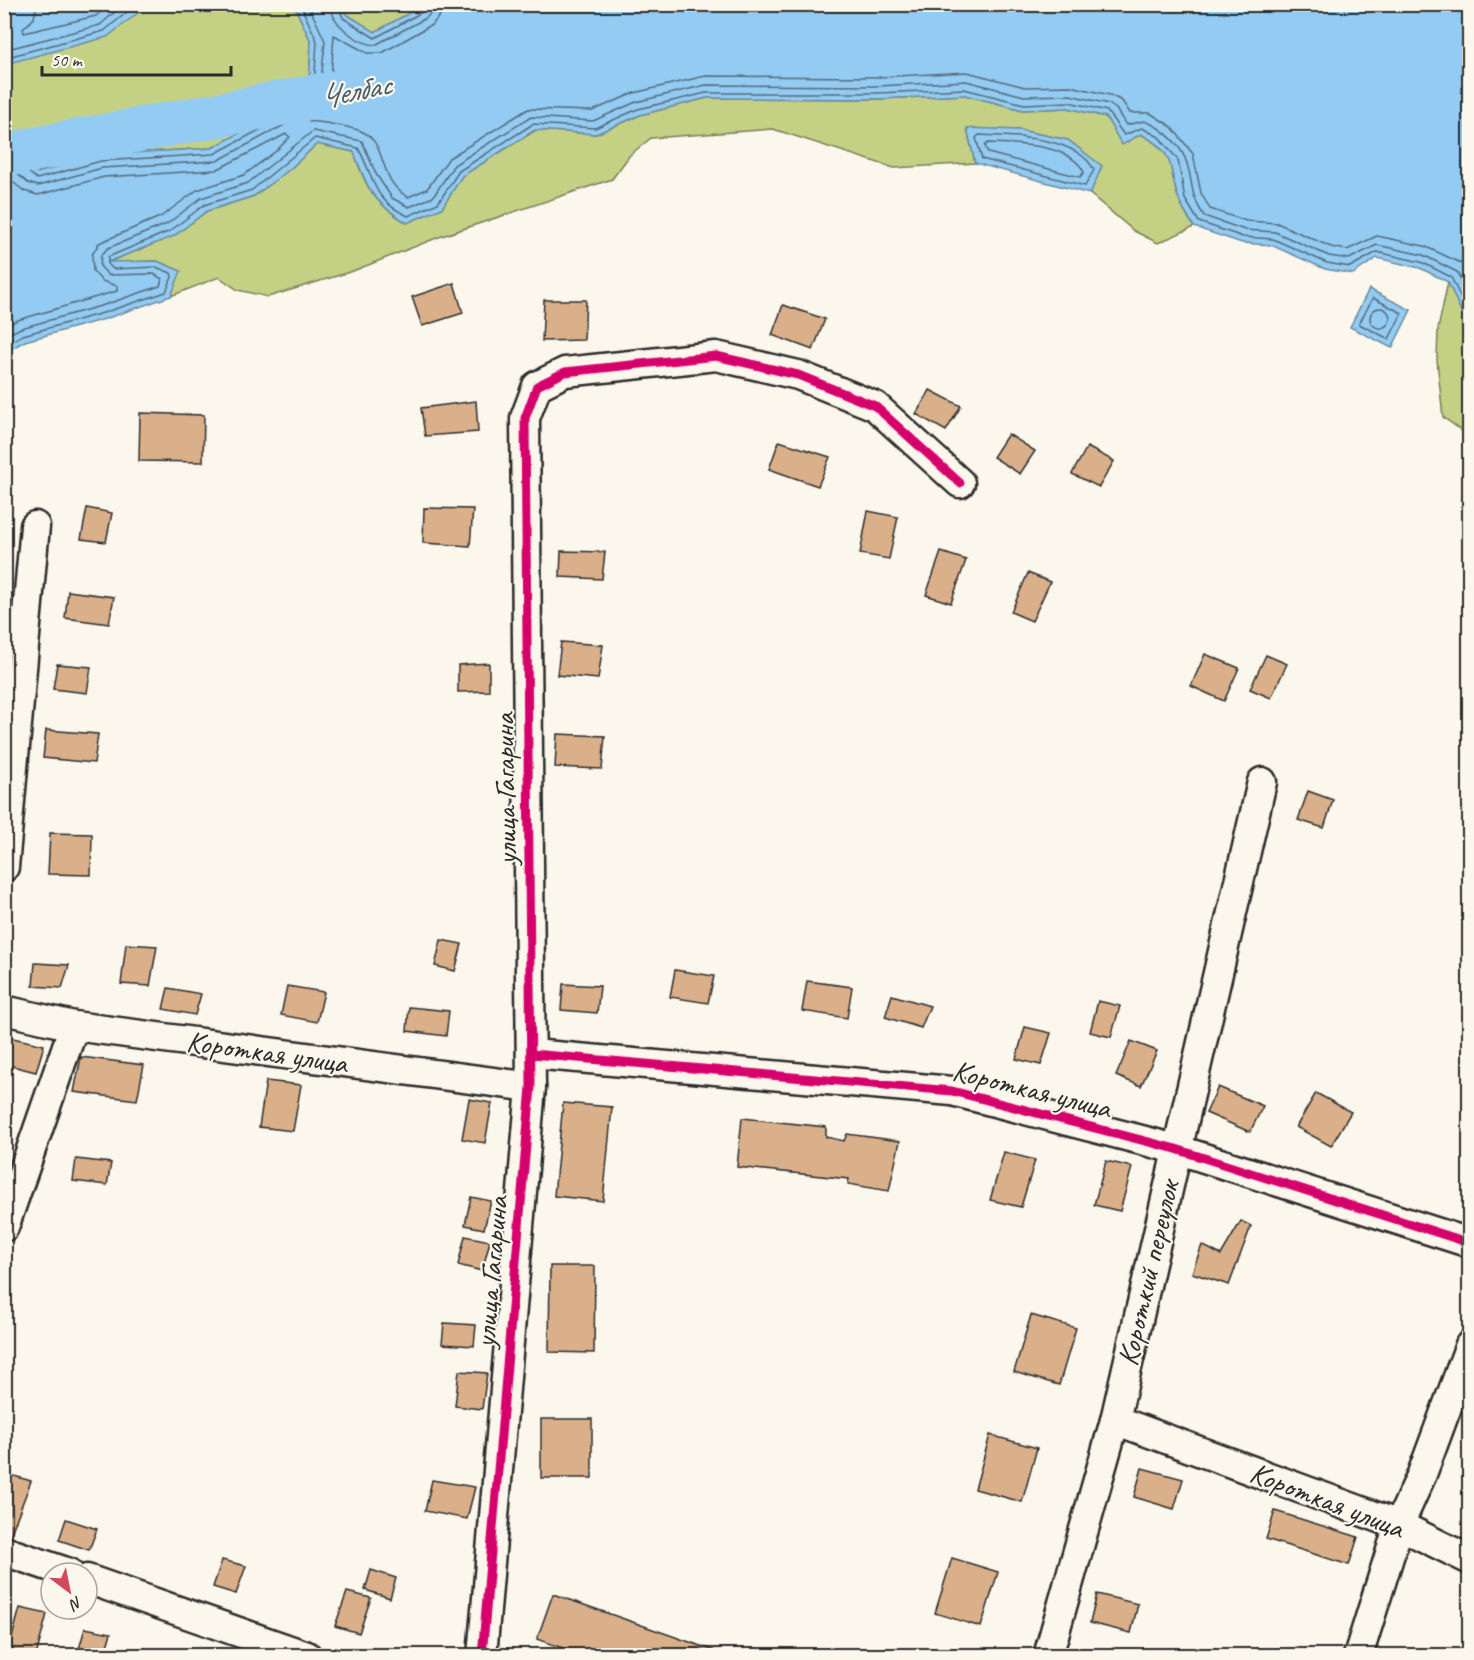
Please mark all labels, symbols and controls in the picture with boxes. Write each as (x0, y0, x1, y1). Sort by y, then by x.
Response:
scale bar (42, 39, 231, 77)
text: 50 m (51, 49, 84, 71)
water label: Челбас (316, 63, 397, 117)
street label: улица Гагарина (485, 711, 525, 867)
street label: Короткая улица (184, 1022, 352, 1082)
street label: Короткая улица (949, 1051, 1117, 1127)
street label: Короткий переулок (1108, 1174, 1188, 1369)
street label: улица Гагарина (465, 1193, 517, 1351)
street label: Короткая улица (1245, 1453, 1411, 1547)
north arrow (39, 1561, 99, 1621)
text: N (64, 1592, 86, 1616)

